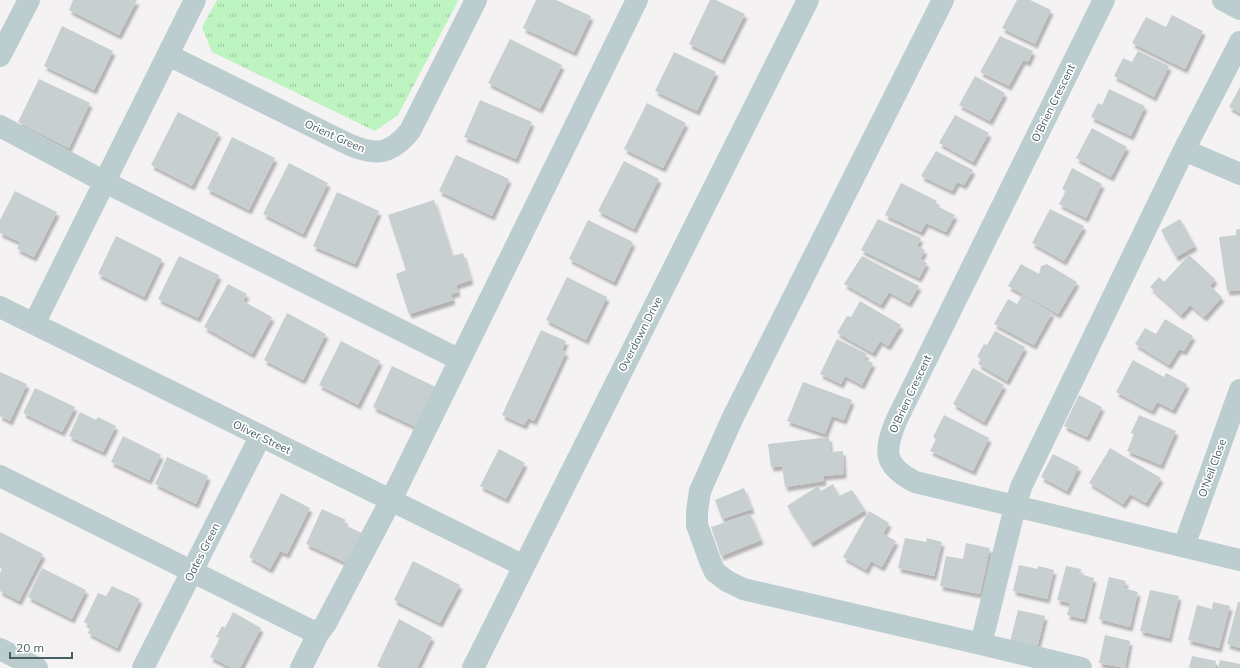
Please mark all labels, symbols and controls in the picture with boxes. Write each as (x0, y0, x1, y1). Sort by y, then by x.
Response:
street label: O'Brien Crescent (1028, 62, 1078, 144)
street label: Orient Green (303, 116, 367, 156)
street label: Overdown Drive (615, 294, 665, 374)
street label: O'Brien Crescent (886, 352, 934, 435)
street label: Oliver Street (231, 417, 293, 457)
street label: O'Neil Close (1195, 437, 1229, 499)
street label: Oates Green (181, 520, 223, 584)
scale bar (10, 634, 72, 660)
text: 20 m (16, 640, 44, 655)

